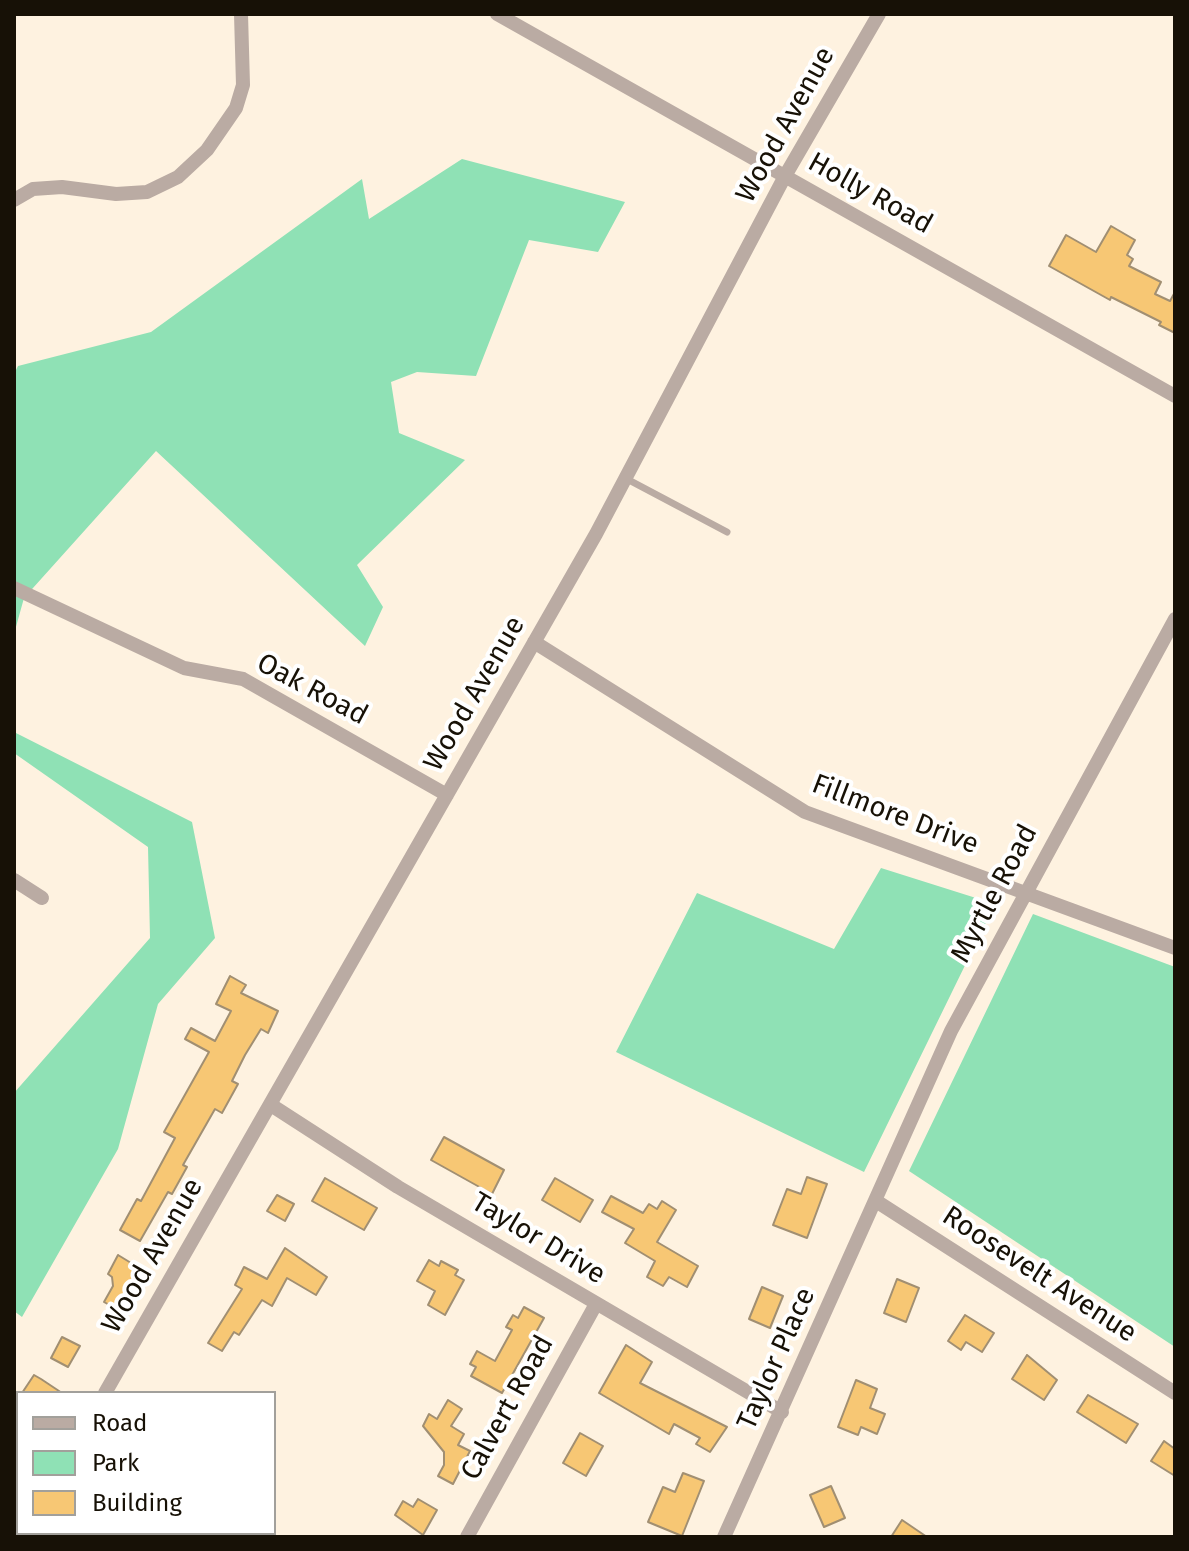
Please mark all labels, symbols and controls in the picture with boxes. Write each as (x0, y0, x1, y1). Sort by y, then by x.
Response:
street label: Wood Avenue (729, 41, 843, 209)
street label: Holly Road (802, 146, 938, 242)
street label: Wood Avenue (417, 611, 533, 777)
street label: Oak Road (251, 647, 373, 733)
street label: Fillmore Drive (807, 768, 983, 862)
street label: Myrtle Road (945, 819, 1045, 969)
street label: Wood Avenue (95, 1173, 211, 1339)
street label: Taylor Drive (465, 1186, 611, 1292)
street label: Roosevelt Avenue (935, 1200, 1143, 1350)
street label: Taylor Place (731, 1283, 823, 1435)
street label: Calvert Road (454, 1330, 562, 1486)
legend (16, 1391, 276, 1535)
text: Road (92, 1409, 147, 1437)
text: Park (92, 1449, 139, 1477)
text: Building (92, 1489, 182, 1517)

